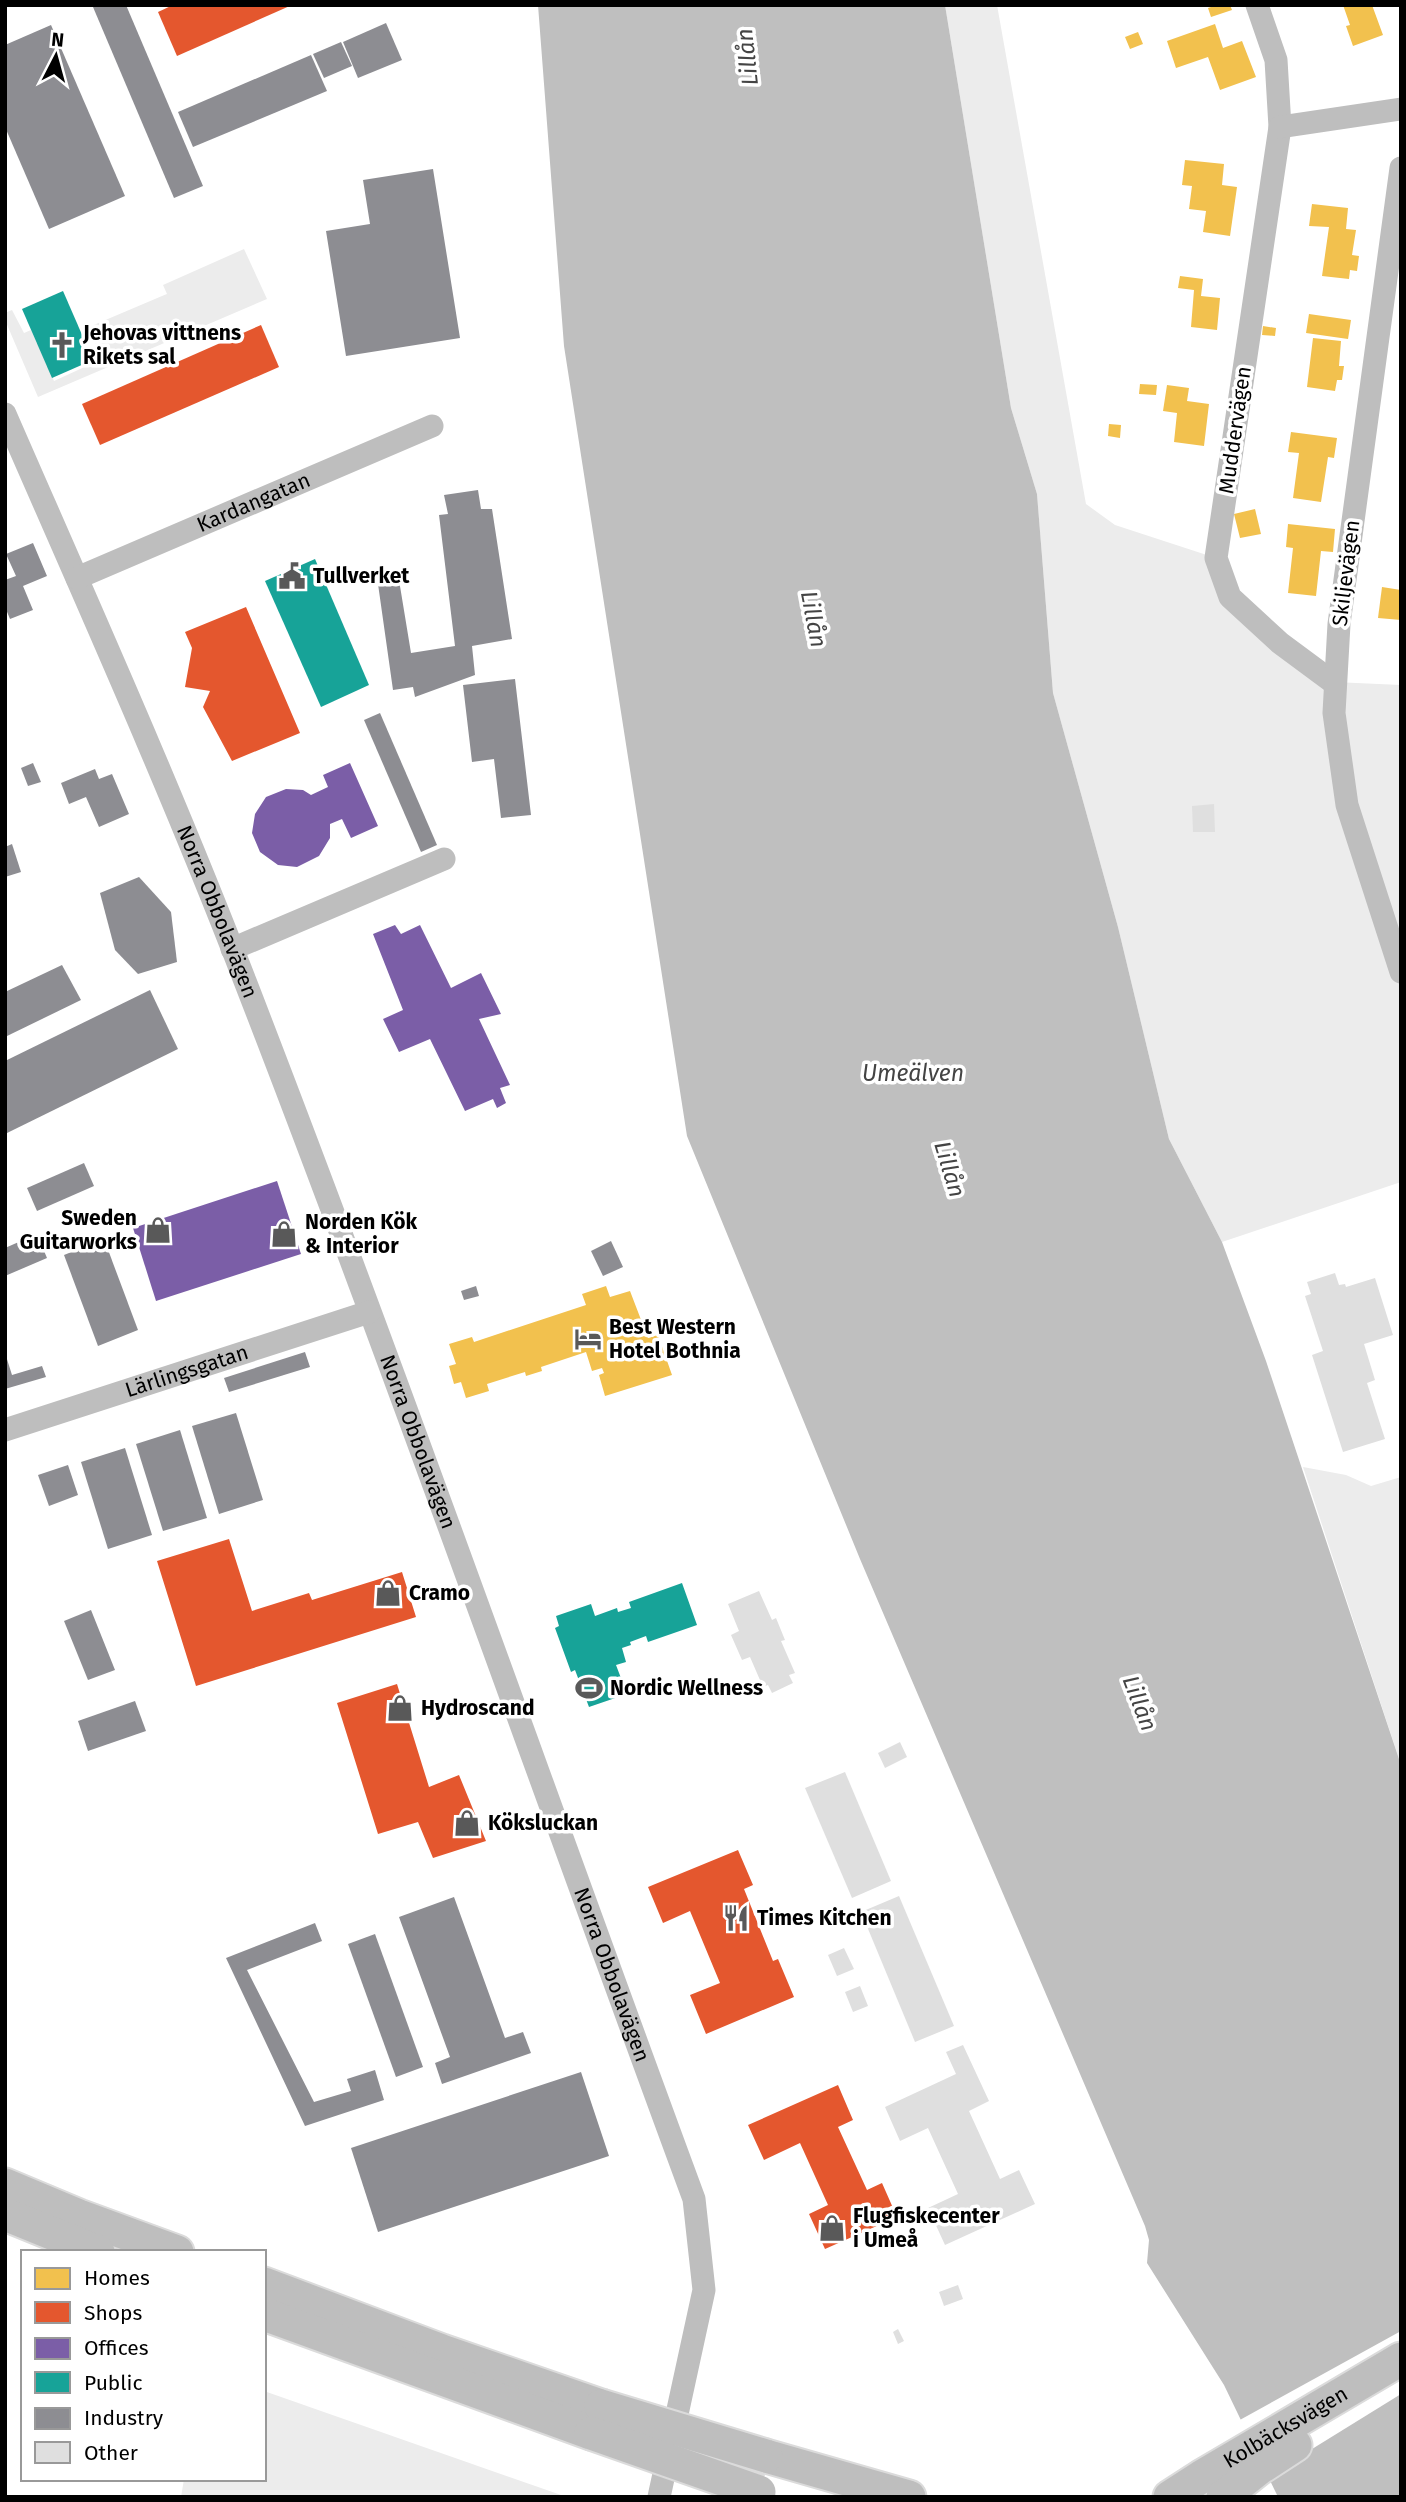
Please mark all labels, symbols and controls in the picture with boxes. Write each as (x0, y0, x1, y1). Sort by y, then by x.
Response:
north arrow (21, 21, 91, 91)
text: N (50, 27, 65, 52)
water label: Lillån (730, 27, 764, 87)
place label: Jehovas vittnens Rikets sal (82, 320, 241, 370)
church icon: Jehovas vittnens Rikets sal (47, 330, 77, 360)
street label: Muddervägen (1213, 364, 1257, 496)
street label: Kardangatan (193, 467, 314, 538)
street label: Skiljevägen (1327, 518, 1365, 628)
public building icon: Tullverket (277, 561, 307, 591)
place label: Tullverket (313, 563, 410, 589)
water label: Lillån (795, 588, 833, 650)
street label: Norra Obbolavägen (171, 821, 263, 1002)
water label: Umeälven (862, 1059, 964, 1087)
water label: Lillån (928, 1138, 972, 1200)
place label: Sweden Guitarworks (20, 1205, 137, 1255)
place label: Norden Kök & Interior (305, 1209, 417, 1259)
shop icon: Sweden Guitarworks (143, 1215, 173, 1245)
shop icon: Norden Kök & Interior (269, 1219, 299, 1249)
place label: Best Western Hotel Bothnia (609, 1314, 741, 1364)
hotel icon: Best Western Hotel Bothnia (573, 1324, 603, 1354)
street label: Lärlingsgatan (122, 1339, 252, 1403)
street label: Norra Obbolavägen (374, 1351, 462, 1532)
shop icon: Cramo (373, 1578, 403, 1608)
place label: Cramo (409, 1580, 470, 1606)
water label: Lillån (1117, 1671, 1163, 1735)
sports icon: Nordic Wellness (574, 1673, 604, 1703)
place label: Nordic Wellness (610, 1675, 763, 1701)
shop icon: Hydroscand (385, 1693, 415, 1723)
place label: Hydroscand (421, 1695, 535, 1721)
shop icon: Köksluckan (452, 1808, 482, 1838)
place label: Köksluckan (488, 1810, 598, 1836)
street label: Norra Obbolavägen (568, 1884, 655, 2065)
restaurant icon: Times Kitchen (721, 1903, 751, 1933)
place label: Times Kitchen (757, 1905, 892, 1931)
place label: Flugfiskecenter i Umeå (853, 2203, 1000, 2253)
shop icon: Flugfiskecenter i Umeå (817, 2213, 847, 2243)
legend (21, 2250, 266, 2481)
text: Homes (84, 2265, 150, 2291)
text: Shops (84, 2300, 142, 2326)
text: Offices (84, 2335, 149, 2361)
text: Public (84, 2370, 142, 2396)
street label: Kolbäcksvägen (1219, 2380, 1352, 2474)
text: Industry (84, 2405, 164, 2431)
text: Other (84, 2440, 138, 2466)

